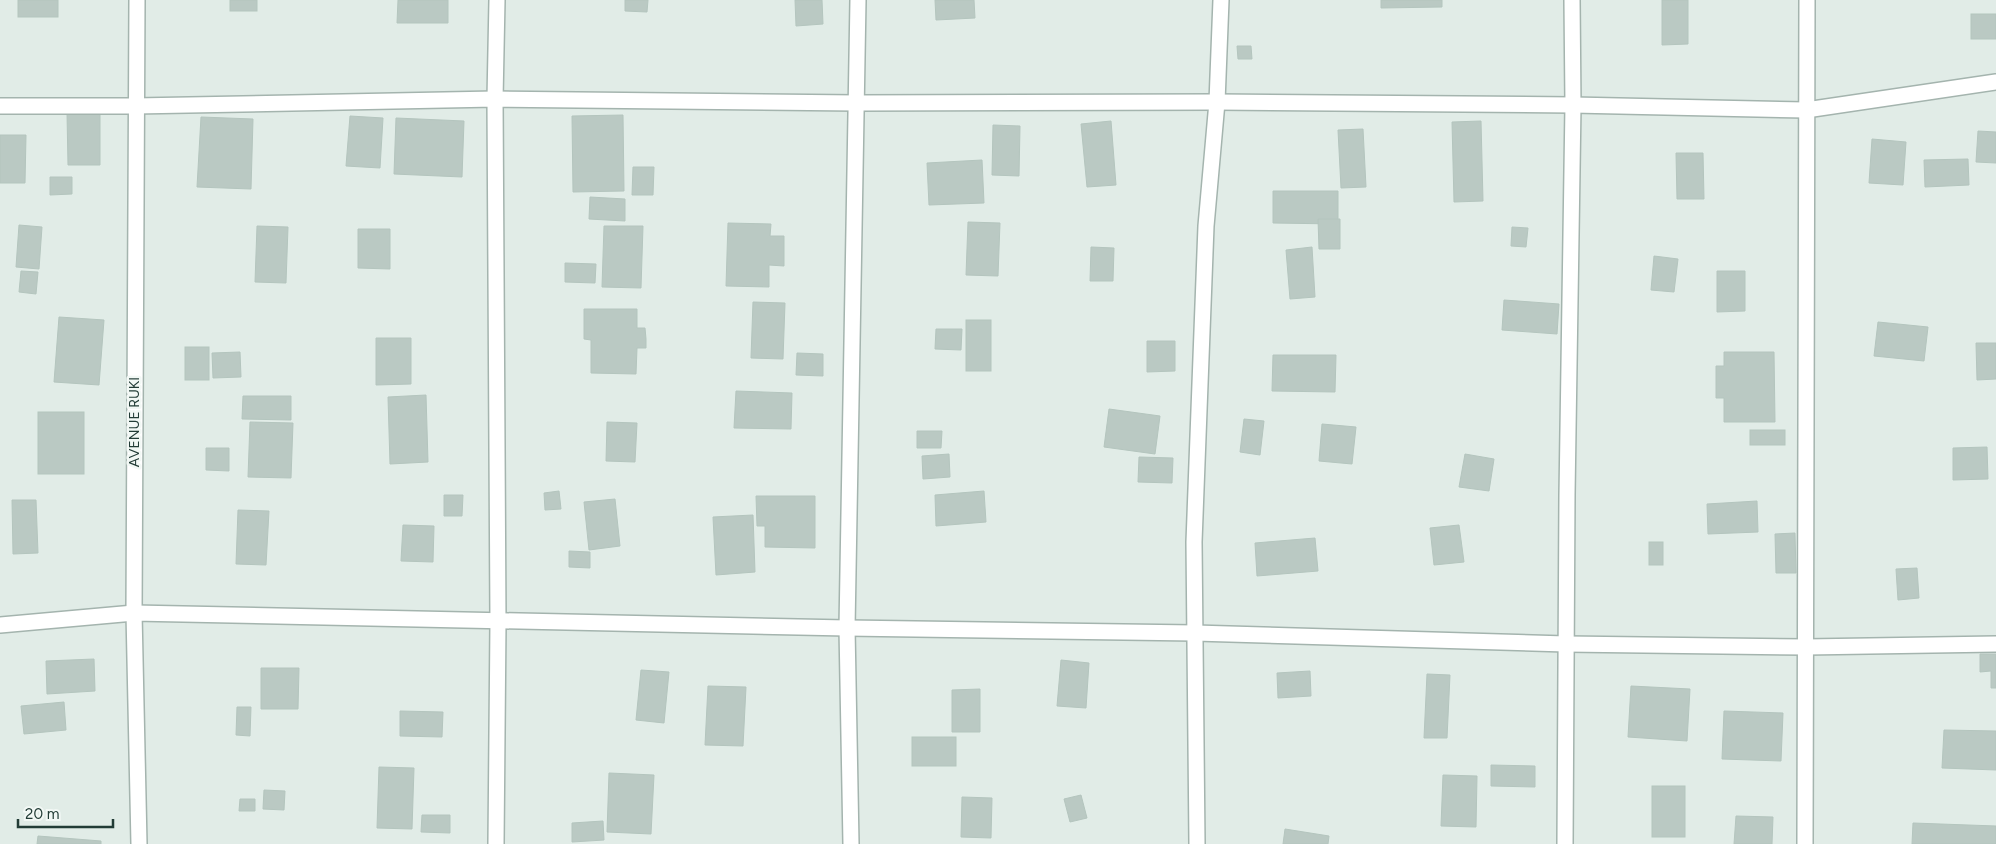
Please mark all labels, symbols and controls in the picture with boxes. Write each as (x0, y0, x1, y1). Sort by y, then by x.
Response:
street label: AVENUE RUKI (126, 377, 143, 467)
scale bar (18, 796, 112, 828)
text: 20 m (25, 805, 59, 823)

